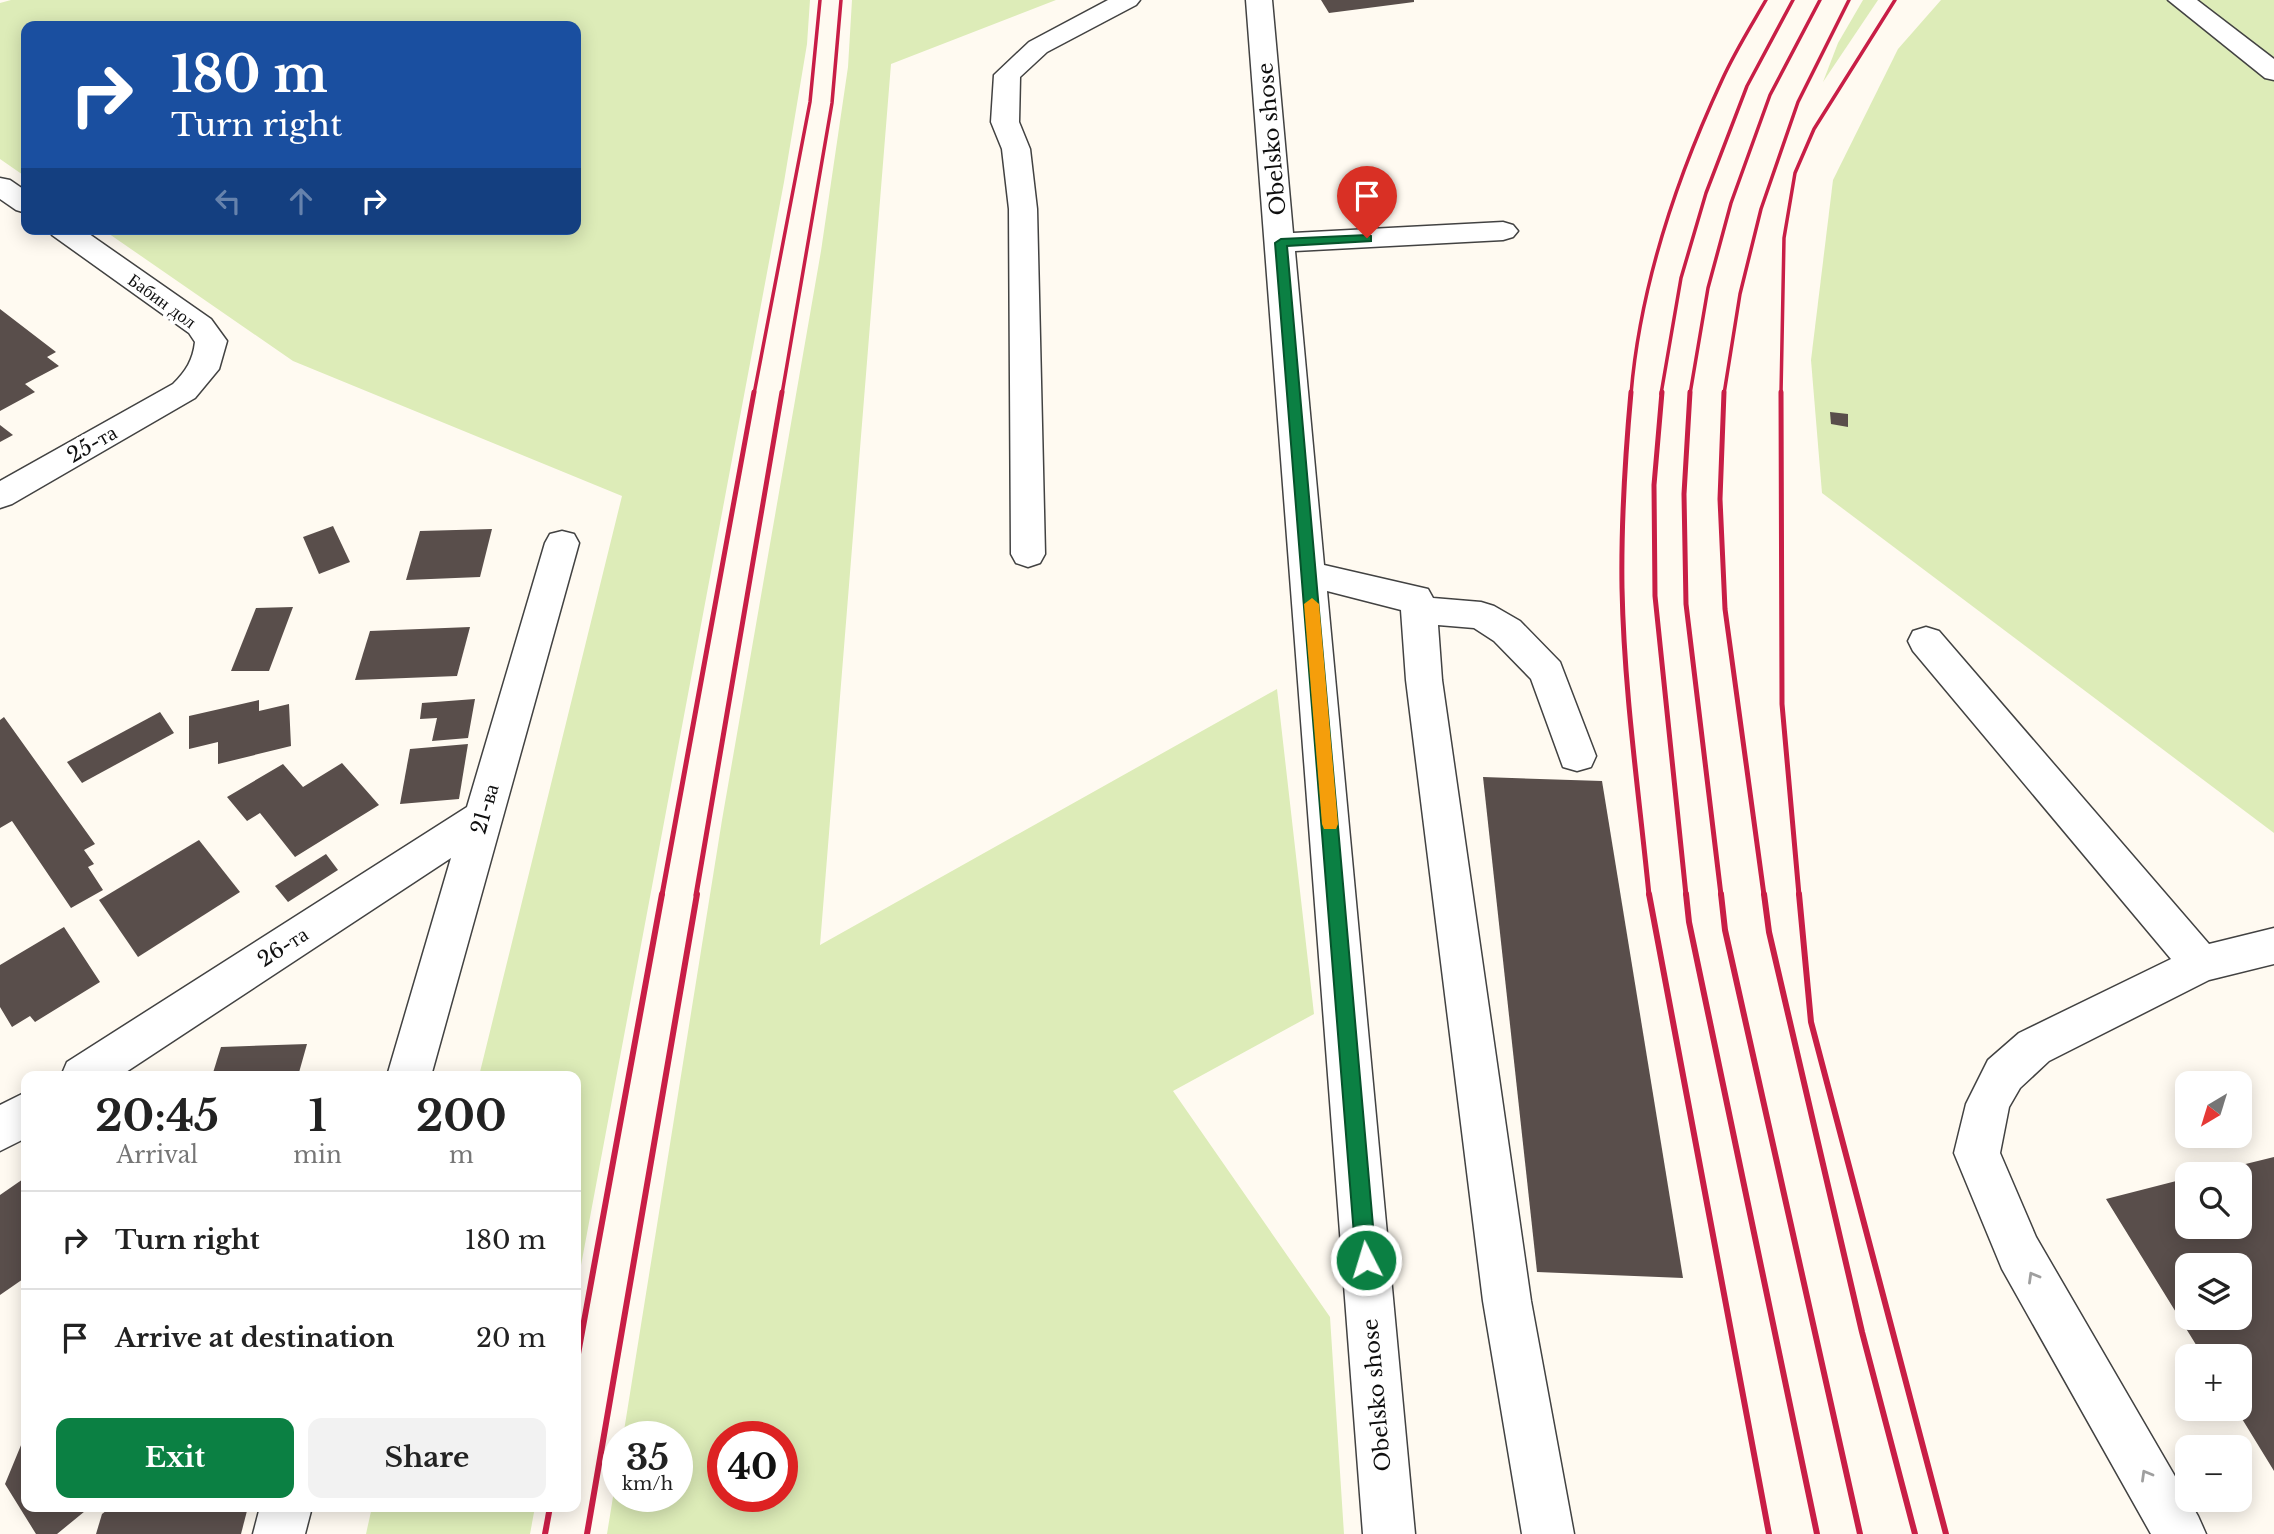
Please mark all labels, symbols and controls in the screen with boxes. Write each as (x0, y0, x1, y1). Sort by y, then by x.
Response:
text: 180 m (171, 44, 328, 105)
icon: right (56, 49, 147, 140)
street label: Obelsko shose (1252, 62, 1292, 216)
text: Turn right (171, 105, 342, 145)
pin (1337, 166, 1397, 238)
icon: arrive (1348, 177, 1386, 215)
icon: left (209, 182, 247, 220)
icon: ahead (282, 182, 320, 220)
icon: right (355, 182, 393, 220)
street label: Бабин дол (124, 269, 200, 333)
street label: 25-та (62, 419, 122, 469)
street label: 21-ва (465, 780, 505, 837)
street label: 26-та (253, 921, 314, 973)
north arrow (2175, 1071, 2252, 1148)
map controls (2175, 1071, 2252, 1512)
text: 20:45 (95, 1090, 219, 1142)
text: 1 (308, 1090, 327, 1142)
text: 200 (416, 1090, 507, 1142)
text: Arrival (116, 1141, 198, 1169)
text: min (293, 1141, 342, 1169)
text: m (449, 1141, 474, 1169)
button: search (2175, 1162, 2252, 1239)
icon: right (56, 1221, 94, 1259)
position arrow (1329, 1223, 1403, 1297)
text: Turn right (115, 1224, 260, 1256)
text: 180 m (465, 1224, 546, 1256)
button: layers (2175, 1253, 2252, 1330)
one-way arrow (2028, 1272, 2041, 1285)
street label: Obelsko shose (1357, 1318, 1397, 1472)
icon: arrive (56, 1319, 94, 1357)
text: Arrive at destination (115, 1322, 395, 1354)
text: 20 m (476, 1322, 546, 1354)
button: + (2175, 1344, 2252, 1421)
button: Exit (56, 1418, 294, 1498)
button: Share (308, 1418, 546, 1498)
speed limit sign: 40 (707, 1421, 798, 1512)
button: − (2175, 1435, 2252, 1512)
text: 35 (626, 1436, 669, 1479)
one-way arrow (2141, 1469, 2154, 1482)
text: km/h (622, 1473, 673, 1495)

